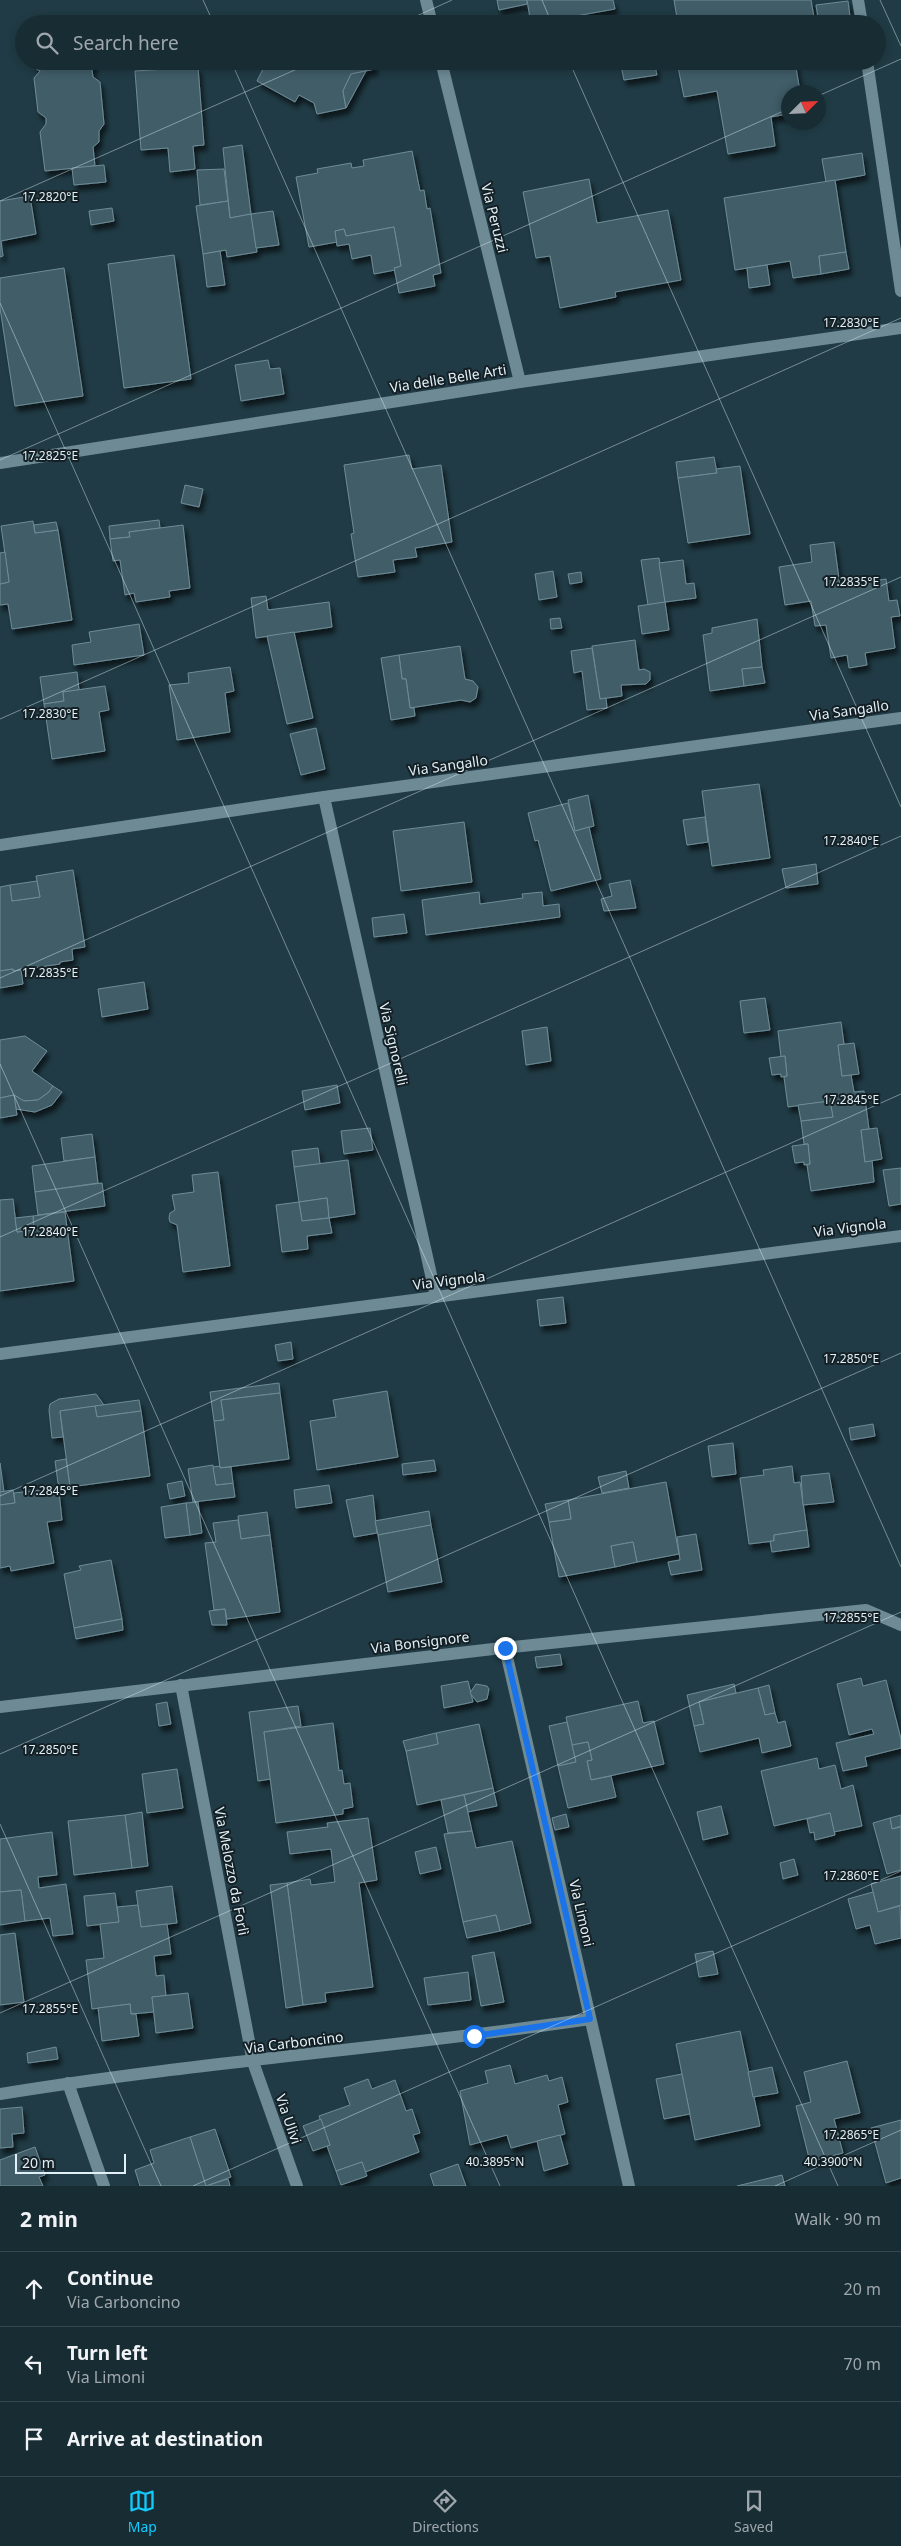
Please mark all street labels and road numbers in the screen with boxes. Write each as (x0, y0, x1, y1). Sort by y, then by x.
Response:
street label: Via Peruzzi (477, 181, 513, 255)
street label: Via delle Belle Arti (388, 359, 508, 397)
street label: Via Sangallo (808, 695, 890, 725)
street label: Via Sangallo (407, 750, 489, 780)
street label: Via Signorelli (375, 1001, 413, 1087)
street label: Via Vignola (813, 1213, 887, 1241)
street label: Via Vignola (412, 1266, 486, 1294)
street label: Via Bonsignore (370, 1627, 470, 1657)
street label: Via Melozzo da Forlì (210, 1805, 254, 1937)
street label: Via Limoni (565, 1878, 599, 1948)
street label: Via Carboncino (244, 2027, 344, 2057)
street label: Via Ulivi (272, 2091, 306, 2147)

